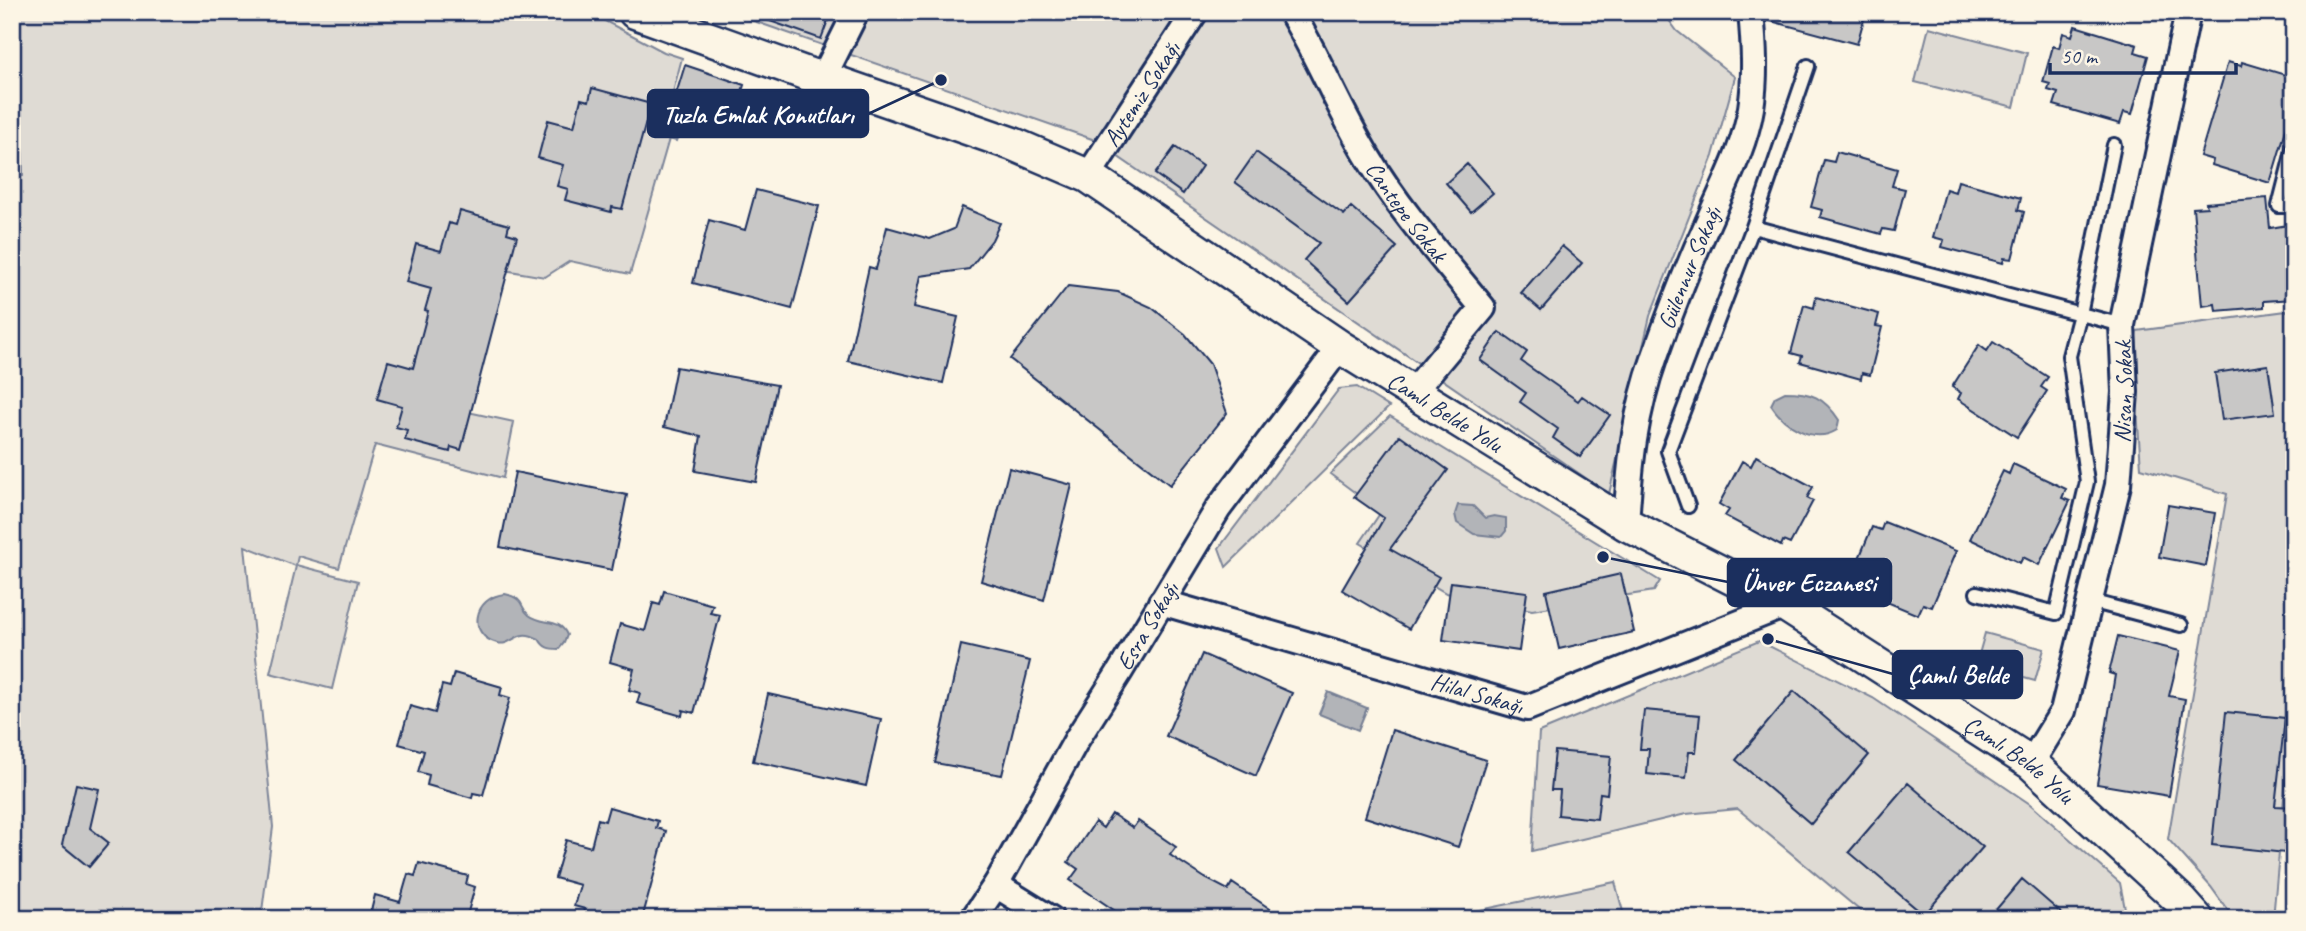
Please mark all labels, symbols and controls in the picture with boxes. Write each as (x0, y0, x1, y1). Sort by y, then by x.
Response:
scale bar (2050, 32, 2236, 76)
street label: Aytemiz Sokağı (1096, 34, 1188, 152)
text: 50 m (2061, 43, 2099, 69)
callout: Tuzla Emlak Konutları (648, 90, 868, 137)
text: Tuzla Emlak Konutları (662, 98, 856, 131)
street label: Cantepe Sokak (1359, 156, 1455, 270)
street label: Gülennur Sokağı (1651, 200, 1729, 333)
street label: Nisan Sokak (2106, 338, 2140, 444)
street label: Çamlı Belde Yolu (1382, 365, 1510, 460)
callout: Ünver Eczanesi (1728, 559, 1891, 606)
text: Ünver Eczanesi (1742, 566, 1880, 599)
street label: Esra Sokağı (1109, 575, 1186, 676)
callout: Çamlı Belde (1893, 651, 2022, 698)
text: Çamlı Belde (1907, 658, 2011, 691)
street label: Hilal Sokağı (1428, 666, 1528, 721)
street label: Çamlı Belde Yolu (1958, 709, 2082, 811)

